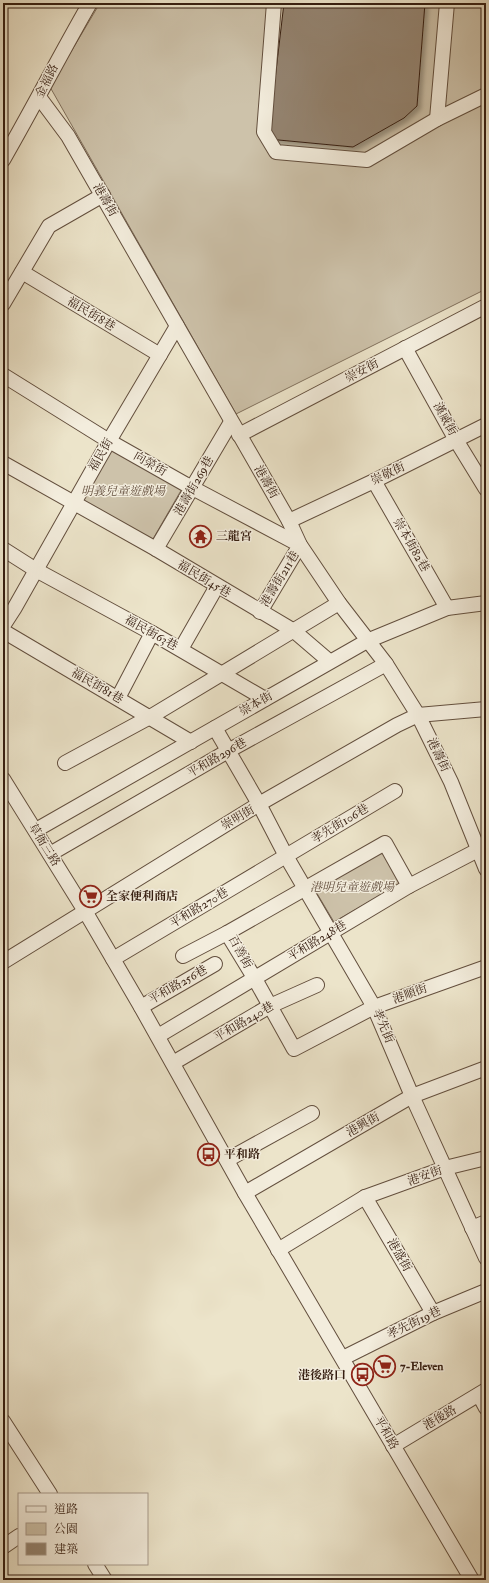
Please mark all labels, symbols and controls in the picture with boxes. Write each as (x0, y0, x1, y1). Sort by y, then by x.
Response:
street label: 金福路 (32, 62, 62, 100)
street label: 港壽街 (90, 181, 121, 220)
street label: 福民街8巷 (64, 294, 118, 334)
street label: 崇安街 (343, 355, 382, 386)
street label: 漢威街 (430, 400, 461, 439)
street label: 福民街 (86, 435, 117, 474)
street label: 向榮街 (131, 449, 170, 480)
street label: 港壽街269巷 (171, 454, 217, 518)
street label: 崇敬街 (369, 459, 408, 489)
street label: 港壽街 (251, 463, 282, 502)
park label: 明義兒童遊戲場 (81, 484, 166, 499)
street label: 崇本街82巷 (390, 515, 432, 575)
temple icon: 三龍宮 (188, 523, 214, 549)
place label: 三龍宮 (216, 529, 252, 544)
street label: 港壽街211巷 (257, 548, 303, 610)
street label: 福民街45巷 (175, 557, 233, 601)
street label: 福民街63巷 (122, 612, 180, 654)
street label: 福民街81巷 (68, 665, 126, 707)
street label: 崇本街 (237, 688, 276, 719)
street label: 平和路296巷 (185, 735, 249, 781)
street label: 港壽街 (423, 736, 453, 775)
street label: 孝先街106巷 (309, 801, 371, 847)
street label: 崇明街 (219, 802, 258, 834)
street label: 草衙三路 (25, 821, 63, 869)
park label: 港明兒童遊戲場 (310, 880, 395, 895)
supermarket icon: 全家便利商店 (77, 883, 103, 909)
street label: 平和路270巷 (167, 885, 231, 931)
place label: 全家便利商店 (106, 889, 178, 904)
street label: 平和路248巷 (285, 918, 349, 964)
street label: 百善街 (225, 933, 256, 972)
street label: 平和路256巷 (146, 962, 210, 1008)
street label: 港順街 (391, 980, 430, 1007)
street label: 平和路240巷 (211, 999, 277, 1045)
street label: 孝先街 (369, 1006, 397, 1046)
street label: 港興街 (344, 1109, 383, 1140)
bus stop icon: 平和路 (196, 1141, 222, 1167)
place label: 平和路 (224, 1147, 260, 1162)
street label: 港安街 (406, 1162, 445, 1189)
street label: 港盛街 (384, 1236, 415, 1275)
street label: 孝先街19巷 (384, 1303, 444, 1343)
supermarket icon: 7-Eleven (372, 1353, 398, 1379)
place label: 7-Eleven (400, 1359, 444, 1374)
bus stop icon: 港後路口 (349, 1362, 375, 1388)
place label: 港後路口 (298, 1368, 346, 1383)
street label: 港後路 (421, 1402, 459, 1434)
street label: 平和路 (371, 1414, 401, 1452)
legend (18, 1493, 148, 1565)
text: 道路 (54, 1502, 78, 1517)
text: 公園 (54, 1522, 78, 1537)
text: 建築 (54, 1542, 78, 1557)

